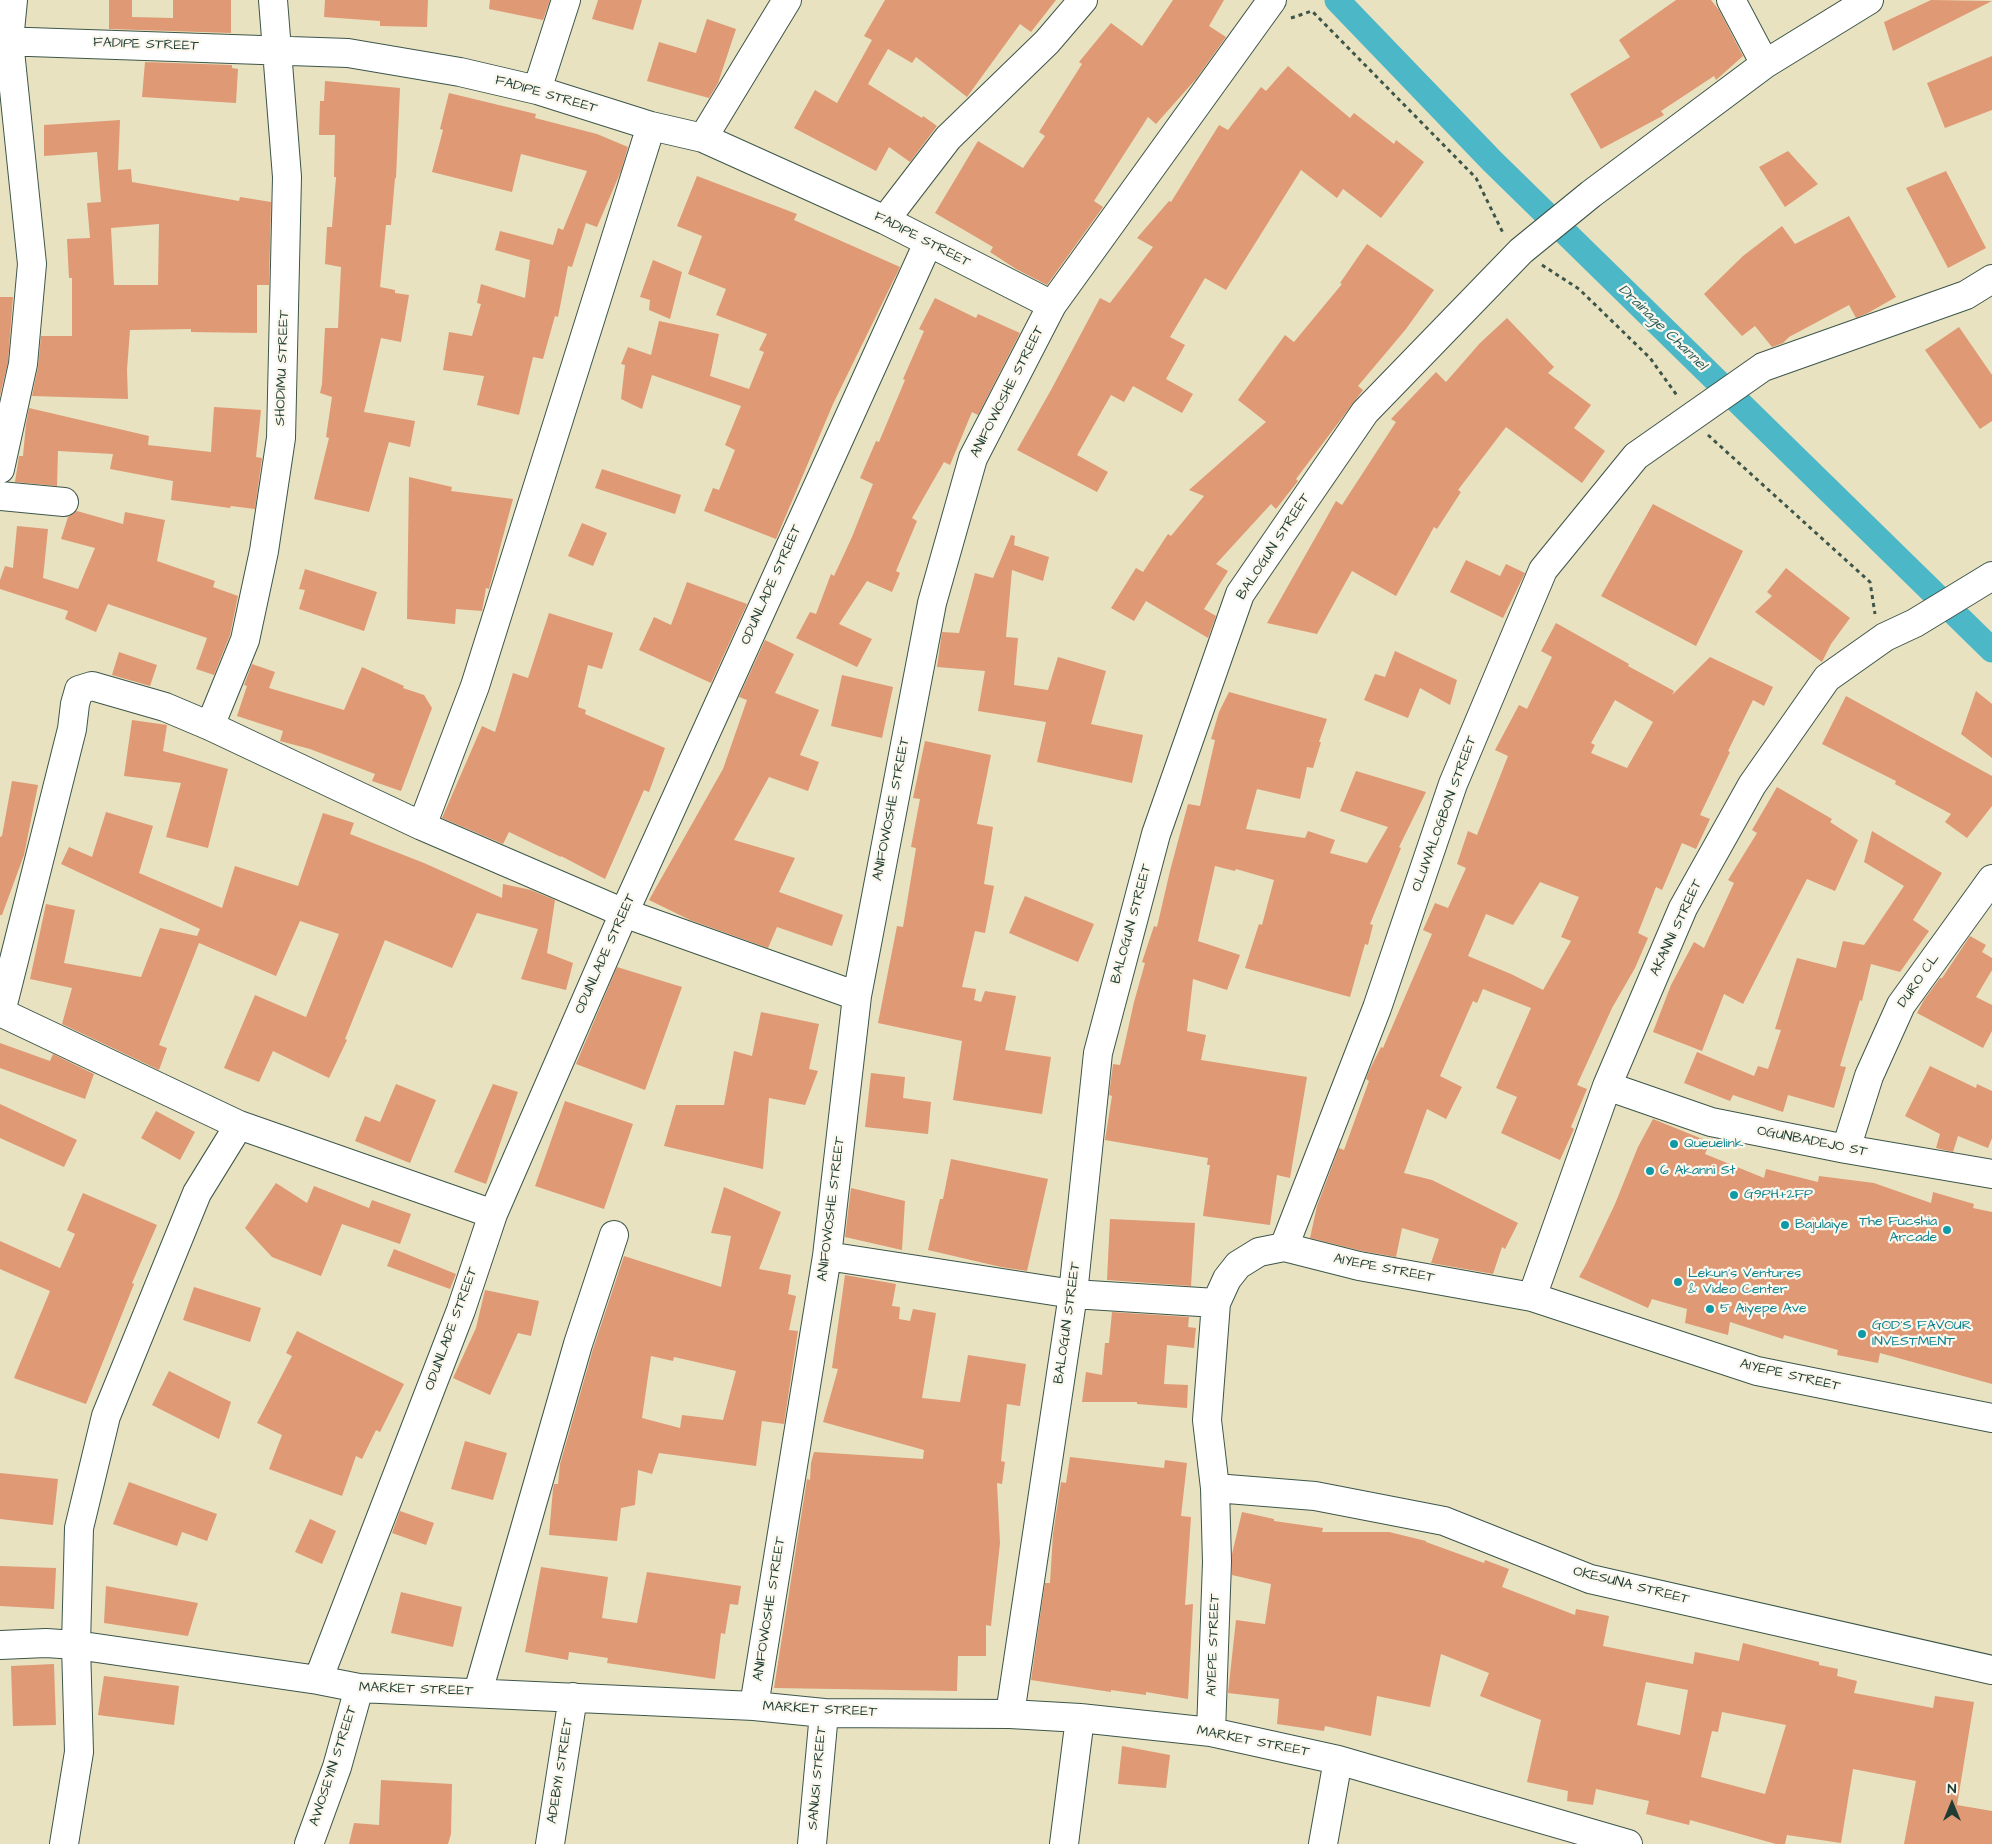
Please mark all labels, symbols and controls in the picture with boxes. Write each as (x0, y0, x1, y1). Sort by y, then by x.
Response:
street label: FADIPE STREET (93, 35, 199, 55)
street label: FADIPE STREET (493, 72, 599, 118)
street label: FADIPE STREET (871, 209, 973, 271)
water label: Drainage Channel (1614, 281, 1710, 375)
street label: SHODIMU STREET (273, 310, 293, 426)
street label: ANIFOWOSHE STREET (967, 323, 1049, 461)
street label: BALOGUN STREET (1233, 491, 1315, 603)
street label: ODUNLADE STREET (738, 522, 806, 648)
street label: OLUWALOGBON STREET (1409, 734, 1481, 894)
street label: ANIFOWOSHE STREET (870, 736, 914, 882)
street label: BALOGUN STREET (1108, 862, 1156, 986)
street label: AKANNI STREET (1647, 877, 1707, 979)
street label: ODUNLADE STREET (572, 891, 640, 1017)
street label: DURO CL (1894, 951, 1944, 1011)
street label: OGUNBADEJO ST (1755, 1123, 1869, 1161)
street label: ANIFOWOSHE STREET (815, 1136, 849, 1282)
place label: Queuelink (1684, 1136, 1743, 1152)
marker: Queuelink (1668, 1138, 1680, 1150)
place label: 6 Akanni St (1660, 1163, 1735, 1179)
marker: 6 Akanni St (1644, 1165, 1656, 1177)
place label: G9PH+2FP (1744, 1187, 1813, 1203)
marker: G9PH+2FP (1728, 1189, 1740, 1201)
place label: The Fucshia Arcade (1859, 1214, 1937, 1246)
place label: Bajulaiye (1795, 1217, 1848, 1233)
marker: Bajulaiye (1779, 1219, 1791, 1231)
marker: The Fucshia Arcade (1941, 1224, 1953, 1236)
street label: AIYEPE STREET (1332, 1251, 1436, 1287)
street label: BALOGUN STREET (1051, 1261, 1085, 1385)
street label: ODUNLADE STREET (422, 1265, 482, 1393)
place label: Lekun's Ventures & Video Center (1688, 1266, 1801, 1298)
marker: Lekun's Ventures & Video Center (1672, 1276, 1684, 1288)
place label: 5 Aiyepe Ave (1720, 1301, 1807, 1317)
marker: 5 Aiyepe Ave (1704, 1303, 1716, 1315)
place label: GOD'S FAVOUR INVESTMENT (1872, 1318, 1972, 1350)
marker: GOD'S FAVOUR INVESTMENT (1856, 1328, 1868, 1340)
street label: AIYEPE STREET (1738, 1356, 1842, 1396)
street label: ANIFOWOSHE STREET (750, 1536, 790, 1682)
street label: OKESUNA STREET (1571, 1563, 1691, 1609)
street label: AIYEPE STREET (1204, 1593, 1224, 1697)
street label: MARKET STREET (358, 1680, 474, 1700)
street label: MARKET STREET (762, 1699, 878, 1721)
street label: AWOSEYIN STREET (307, 1704, 361, 1828)
street label: ADEBIYI STREET (544, 1717, 578, 1825)
street label: MARKET STREET (1195, 1723, 1311, 1761)
street label: SANUSI STREET (805, 1725, 831, 1831)
north arrow (1927, 1779, 1977, 1829)
text: N (1948, 1779, 1956, 1799)

